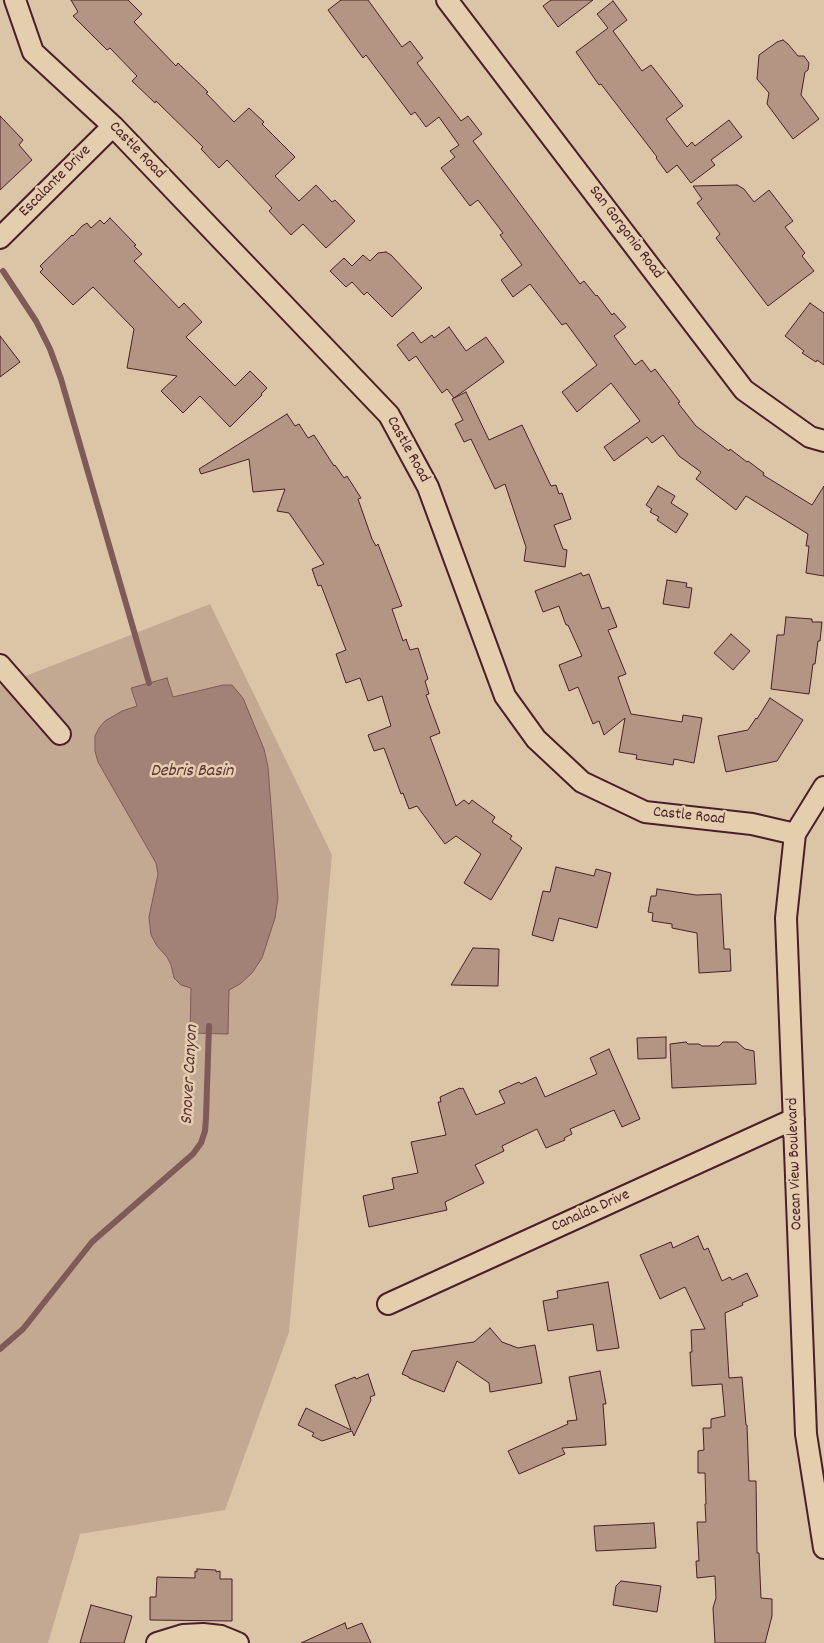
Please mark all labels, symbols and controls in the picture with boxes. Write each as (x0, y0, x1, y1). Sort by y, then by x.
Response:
street label: Castle Road (104, 118, 168, 184)
street label: Escalante Drive (16, 142, 96, 222)
street label: San Gorgonio Road (584, 183, 666, 283)
street label: Castle Road (381, 414, 433, 486)
water label: Debris Basin (151, 762, 233, 784)
street label: Castle Road (652, 804, 726, 830)
water label: Snover Canyon (178, 1025, 204, 1125)
street label: Ocean View Boulevard (784, 1097, 808, 1231)
street label: Canalda Drive (549, 1186, 633, 1238)

